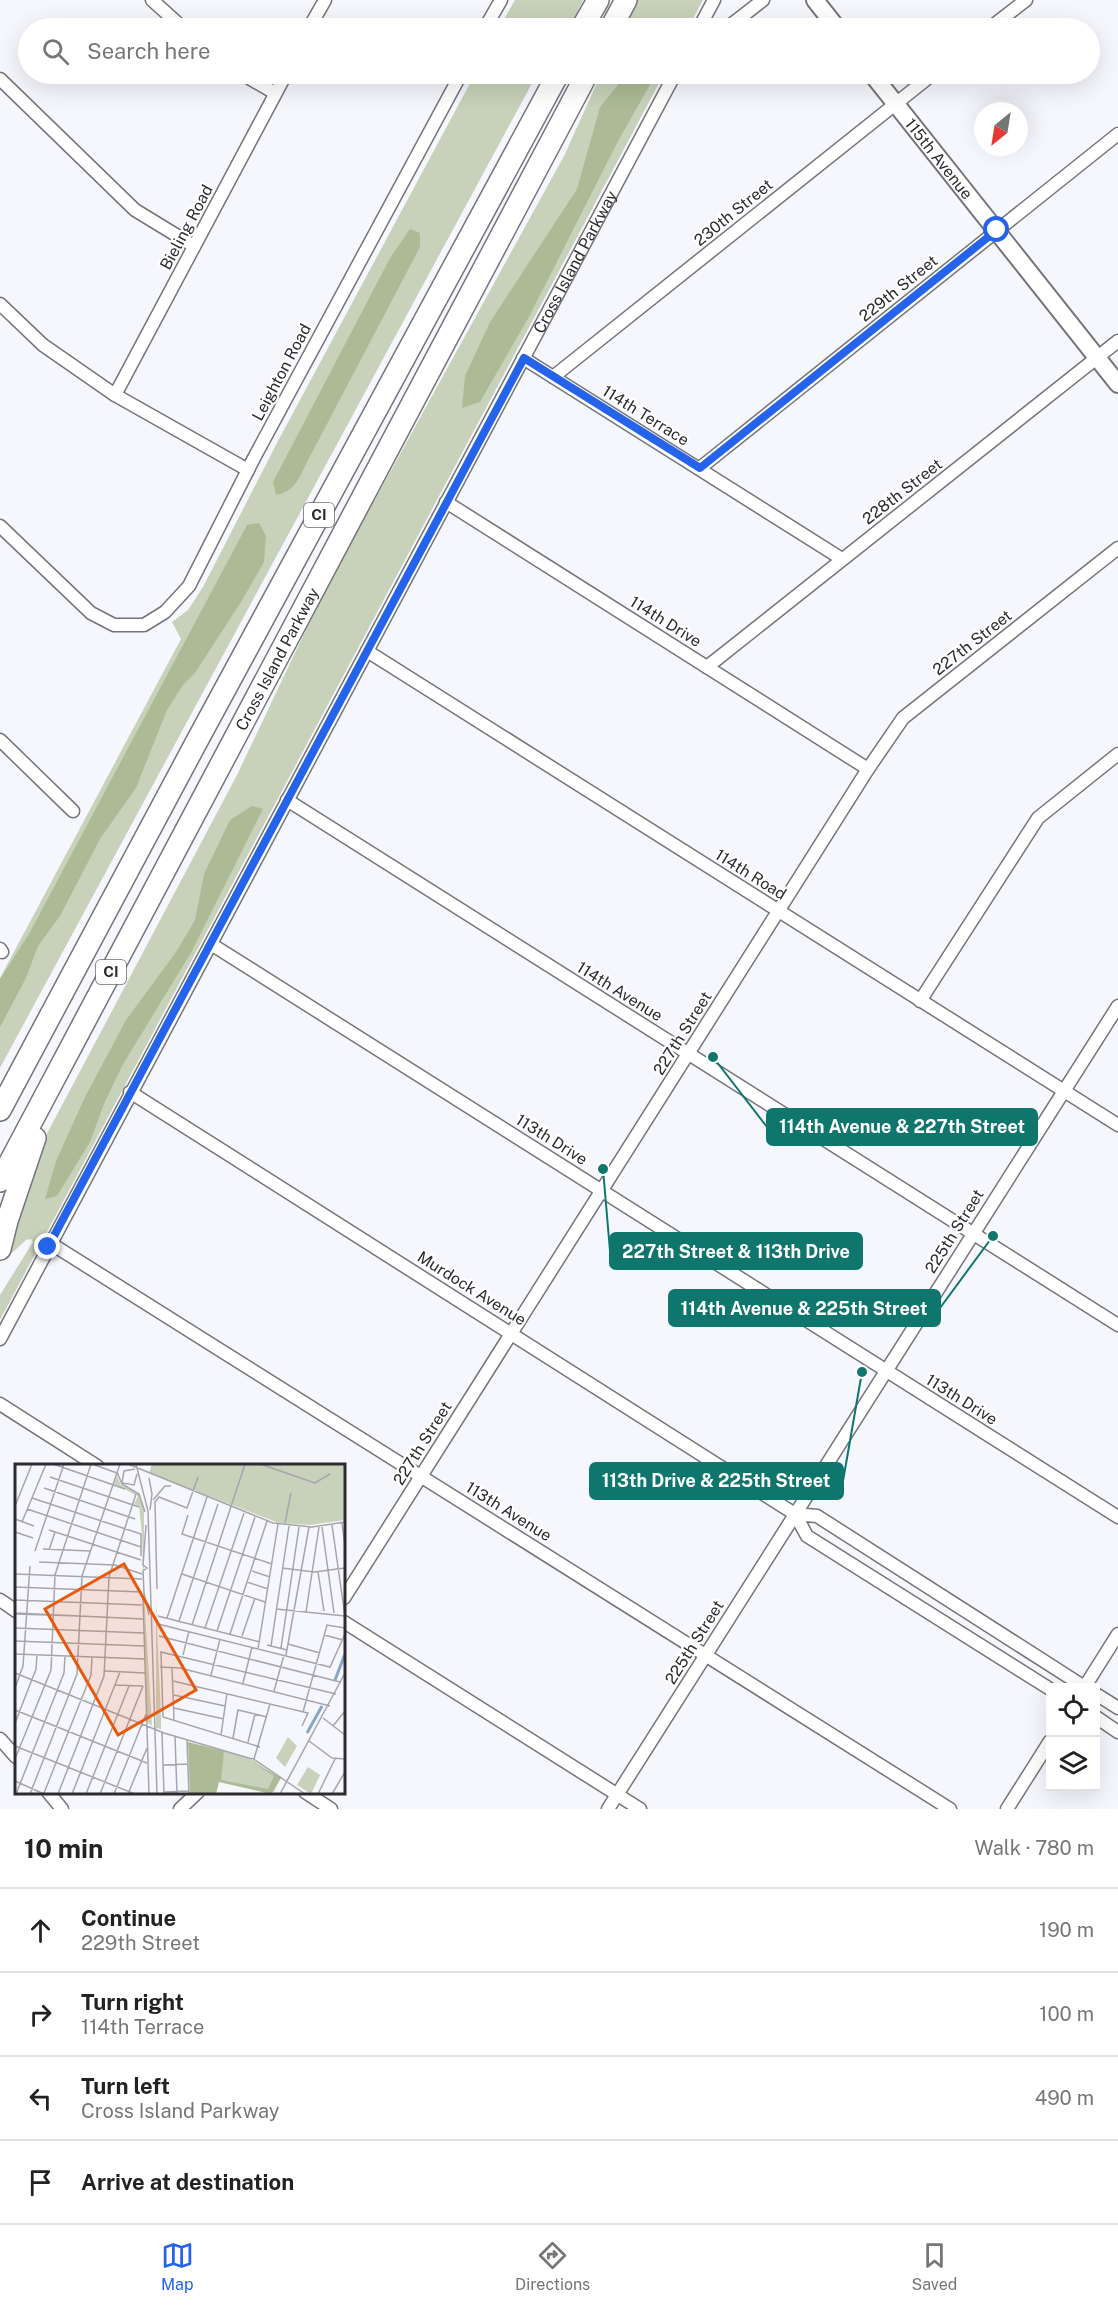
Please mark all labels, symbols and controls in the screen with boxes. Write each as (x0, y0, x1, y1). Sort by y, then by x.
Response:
search box (18, 18, 1100, 84)
icon: search (39, 35, 72, 68)
text: Search here (87, 38, 211, 64)
north arrow (974, 102, 1028, 156)
street label: 115th Avenue (901, 115, 977, 203)
street label: 230th Street (690, 175, 776, 250)
street label: Bieling Road (156, 181, 217, 273)
street label: Cross Island Parkway (529, 187, 621, 337)
route start (983, 216, 1009, 242)
street label: 229th Street (855, 251, 941, 326)
street label: Leighton Road (248, 321, 315, 424)
street label: 114th Terrace (599, 381, 693, 450)
street label: 228th Street (859, 455, 946, 528)
road number: CI (304, 503, 334, 527)
street label: Cross Island Parkway (232, 584, 323, 734)
street label: 114th Drive (626, 592, 705, 651)
street label: 227th Street (929, 606, 1015, 679)
street label: 114th Road (712, 845, 790, 904)
street label: 114th Avenue (573, 958, 666, 1025)
road number: CI (96, 960, 126, 984)
street label: 227th Street (649, 988, 716, 1078)
callout: 114th Avenue & 227th Street (767, 1109, 1037, 1145)
street label: 113th Drive (512, 1110, 591, 1169)
text: 114th Avenue & 227th Street (779, 1116, 1025, 1137)
street label: 225th Street (921, 1186, 988, 1277)
route end (34, 1233, 60, 1259)
callout: 227th Street & 113th Drive (610, 1233, 862, 1269)
text: 227th Street & 113th Drive (622, 1241, 850, 1262)
street label: Murdock Avenue (414, 1247, 530, 1330)
callout: 114th Avenue & 225th Street (669, 1290, 940, 1326)
text: 114th Avenue & 225th Street (681, 1298, 927, 1319)
street label: 113th Drive (922, 1370, 1001, 1429)
street label: 227th Street (389, 1398, 456, 1488)
callout: 113th Drive & 225th Street (590, 1463, 843, 1499)
inset map (15, 1464, 345, 1794)
text: 113th Drive & 225th Street (602, 1470, 830, 1491)
street label: 113th Avenue (462, 1478, 555, 1545)
street label: 225th Street (661, 1597, 728, 1688)
map controls (1046, 1683, 1100, 1791)
button: locate (1046, 1683, 1100, 1737)
button: layers (1046, 1737, 1100, 1791)
text: 10 min (24, 1833, 103, 1864)
text: Walk · 780 m (975, 1836, 1094, 1860)
text: Continue (81, 1905, 176, 1931)
icon: ahead (24, 1914, 57, 1947)
text: 190 m (1039, 1918, 1094, 1942)
text: 229th Street (81, 1931, 200, 1955)
text: Turn right (81, 1989, 184, 2015)
icon: right (24, 1998, 57, 2031)
text: 100 m (1039, 2002, 1094, 2026)
text: 114th Terrace (81, 2015, 204, 2039)
text: Turn left (81, 2073, 170, 2099)
icon: left (24, 2082, 57, 2115)
text: 490 m (1035, 2086, 1094, 2110)
text: Cross Island Parkway (81, 2099, 280, 2123)
icon: arrive (24, 2166, 57, 2199)
text: Arrive at destination (81, 2169, 294, 2195)
tab: Map (161, 2239, 194, 2294)
tab: Directions (515, 2239, 590, 2294)
tab: Saved (912, 2239, 957, 2294)

